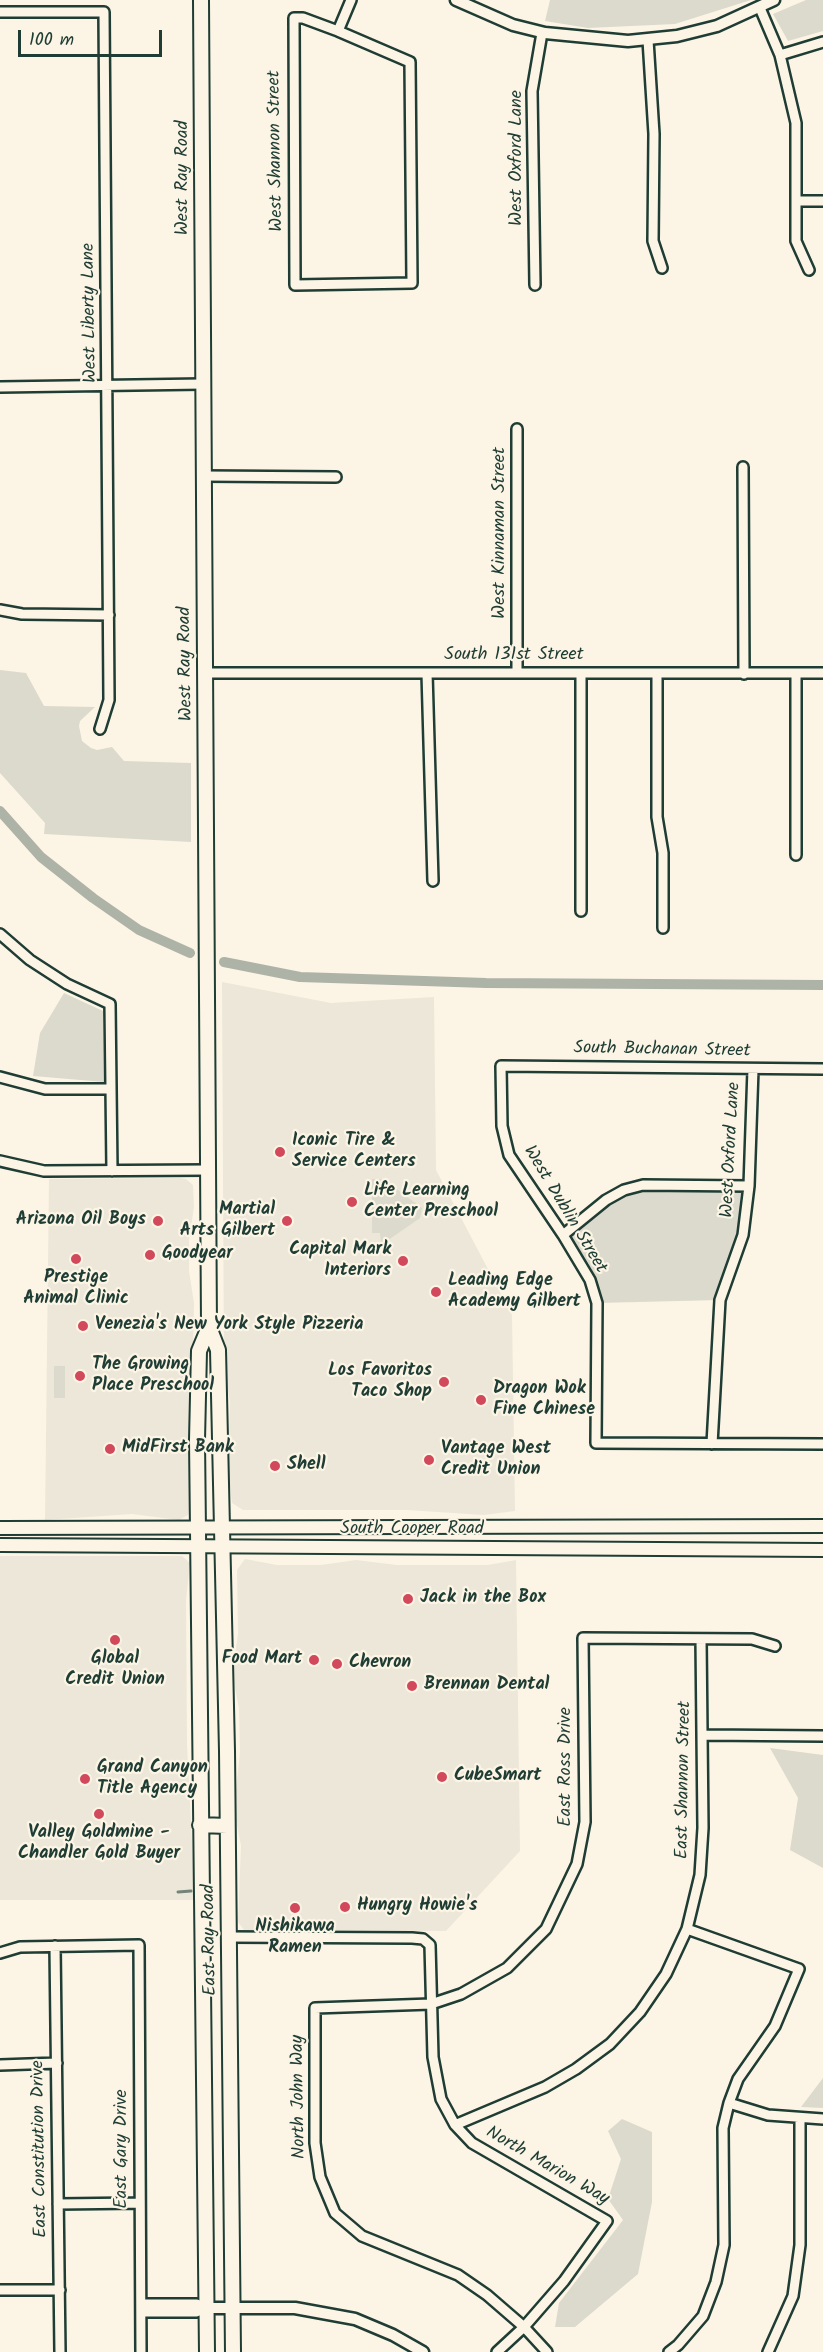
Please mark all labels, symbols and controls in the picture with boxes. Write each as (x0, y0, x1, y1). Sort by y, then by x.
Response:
scale bar (21, 18, 165, 56)
text: 100 m (29, 26, 74, 55)
street label: West Shannon Street (265, 70, 289, 232)
street label: West Oxford Lane (507, 90, 529, 226)
street label: West Ray Road (173, 121, 195, 235)
street label: West Liberty Lane (79, 243, 103, 383)
street label: West Kinnaman Street (490, 447, 512, 619)
street label: West Ray Road (175, 606, 199, 722)
street label: South 131st Street (444, 645, 584, 667)
street label: South Buchanan Street (573, 1039, 751, 1063)
street label: West Oxford Lane (718, 1082, 746, 1218)
place label: Iconic Tire & Service Centers (292, 1131, 416, 1174)
street label: West Dublin Street (517, 1142, 611, 1278)
marker: Iconic Tire & Service Centers (273, 1145, 287, 1159)
place label: Life Learning Center Preschool (364, 1181, 498, 1224)
marker: Life Learning Center Preschool (345, 1195, 359, 1209)
place label: Martial Arts Gilbert (180, 1200, 275, 1242)
place label: Arizona Oil Boys (16, 1210, 146, 1232)
marker: Arizona Oil Boys (151, 1214, 165, 1228)
marker: Martial Arts Gilbert (280, 1214, 294, 1228)
place label: Capital Mark Interiors (289, 1240, 391, 1282)
place label: Goodyear (162, 1244, 233, 1266)
marker: Goodyear (143, 1248, 157, 1262)
marker: Prestige Animal Clinic (69, 1252, 83, 1266)
marker: Capital Mark Interiors (396, 1254, 410, 1268)
place label: Prestige Animal Clinic (23, 1268, 129, 1310)
place label: Leading Edge Academy Gilbert (448, 1271, 581, 1314)
marker: Leading Edge Academy Gilbert (429, 1285, 443, 1299)
place label: Venezia's New York Style Pizzeria (95, 1315, 363, 1337)
marker: Venezia's New York Style Pizzeria (76, 1319, 90, 1333)
place label: The Growing Place Preschool (92, 1355, 214, 1398)
place label: Los Favoritos Taco Shop (328, 1361, 432, 1404)
marker: The Growing Place Preschool (73, 1369, 87, 1383)
marker: Los Favoritos Taco Shop (437, 1375, 451, 1389)
place label: Dragon Wok Fine Chinese (493, 1379, 595, 1422)
marker: Dragon Wok Fine Chinese (474, 1393, 488, 1407)
place label: MidFirst Bank (122, 1438, 234, 1460)
place label: Vantage West Credit Union (441, 1439, 551, 1482)
marker: MidFirst Bank (103, 1442, 117, 1456)
marker: Vantage West Credit Union (422, 1453, 436, 1467)
place label: Shell (287, 1455, 325, 1477)
marker: Shell (268, 1459, 282, 1473)
street label: South Cooper Road (340, 1519, 484, 1541)
place label: Jack in the Box (420, 1588, 546, 1610)
marker: Jack in the Box (401, 1592, 415, 1606)
marker: Global Credit Union (108, 1633, 122, 1647)
place label: Global Credit Union (65, 1649, 165, 1692)
place label: Food Mart (222, 1649, 302, 1671)
marker: Food Mart (307, 1653, 321, 1667)
place label: Chevron (349, 1653, 411, 1675)
marker: Chevron (330, 1657, 344, 1671)
place label: Brennan Dental (424, 1675, 549, 1697)
marker: Brennan Dental (405, 1679, 419, 1693)
street label: East Shannon Street (673, 1701, 697, 1859)
street label: East Ross Drive (556, 1707, 578, 1827)
place label: Grand Canyon Title Agency (97, 1758, 208, 1800)
place label: CubeSmart (454, 1766, 541, 1788)
marker: CubeSmart (435, 1770, 449, 1784)
marker: Grand Canyon Title Agency (78, 1772, 92, 1786)
marker: Valley Goldmine - Chandler Gold Buyer (92, 1807, 106, 1821)
place label: Valley Goldmine - Chandler Gold Buyer (18, 1823, 180, 1866)
street label: East Ray Road (199, 1884, 223, 1996)
place label: Hungry Howie's (357, 1896, 477, 1918)
marker: Hungry Howie's (338, 1900, 352, 1914)
marker: Nishikawa Ramen (288, 1901, 302, 1915)
place label: Nishikawa Ramen (255, 1917, 335, 1960)
street label: North John Way (288, 2035, 312, 2159)
street label: East Constitution Drive (29, 2060, 53, 2238)
street label: East Gary Drive (112, 2089, 134, 2209)
street label: North Marion Way (481, 2123, 613, 2211)

